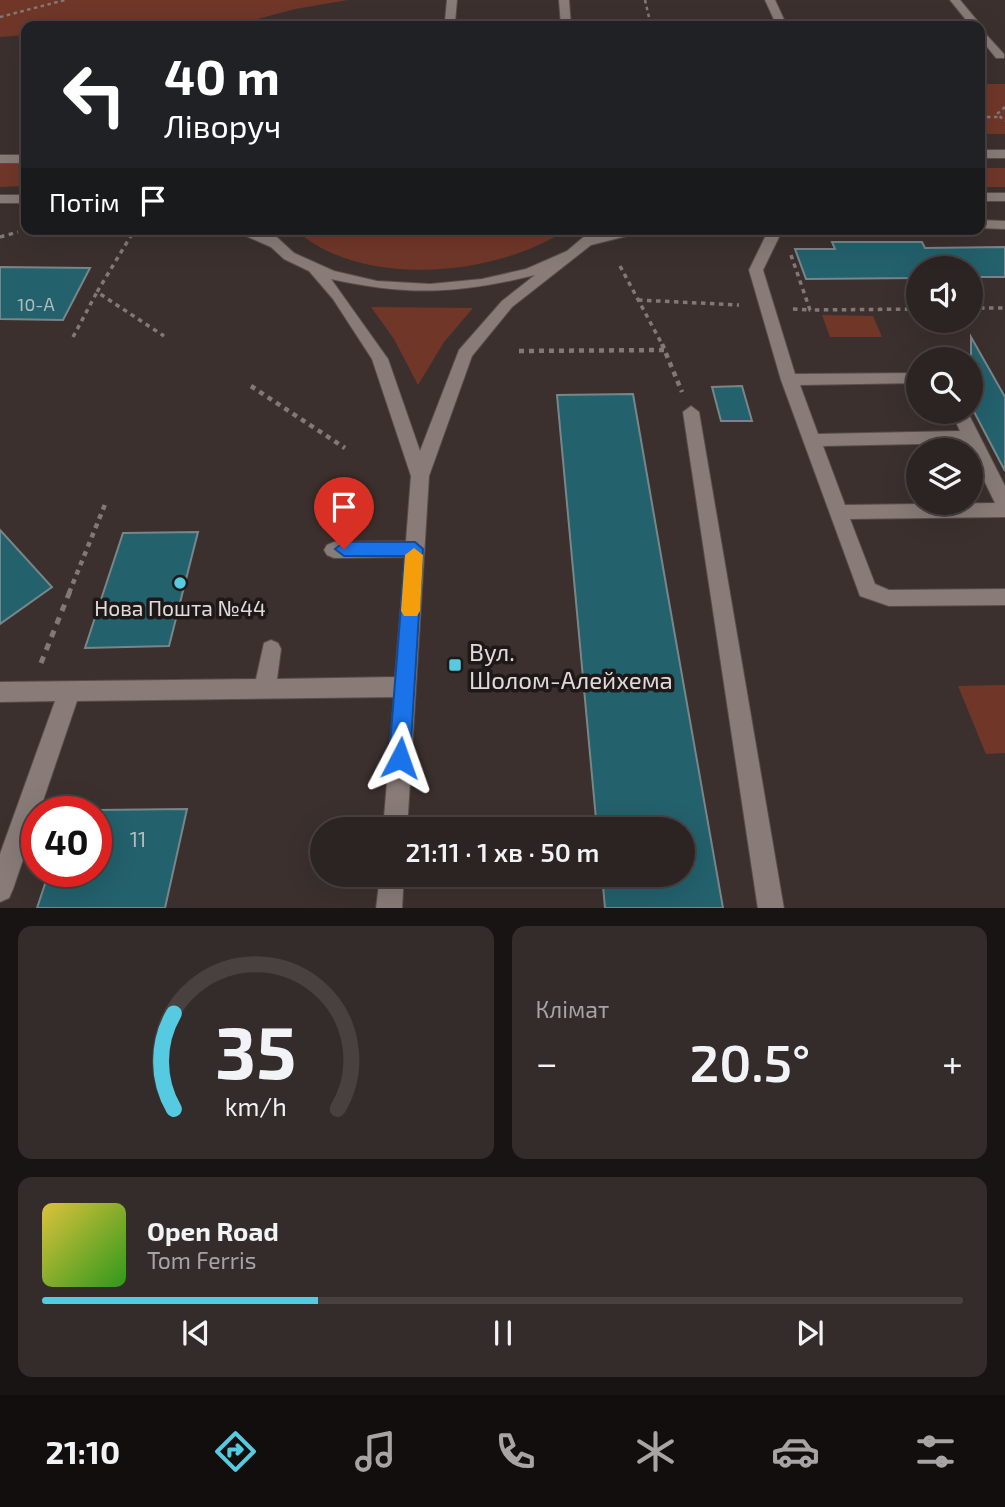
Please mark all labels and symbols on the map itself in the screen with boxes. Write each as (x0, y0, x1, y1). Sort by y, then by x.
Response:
house number: 10-А (17, 293, 55, 315)
pin (314, 477, 374, 549)
marker: Нова Пошта №44 (172, 575, 188, 591)
place label: Нова Пошта №44 (94, 595, 266, 620)
place label: Вул. Шолом-Алейхема (469, 637, 673, 694)
marker: Вул. Шолом-Алейхема (447, 657, 463, 673)
position arrow (363, 721, 437, 795)
speed limit sign: 40 (21, 796, 112, 887)
house number: 11 (130, 826, 146, 851)

